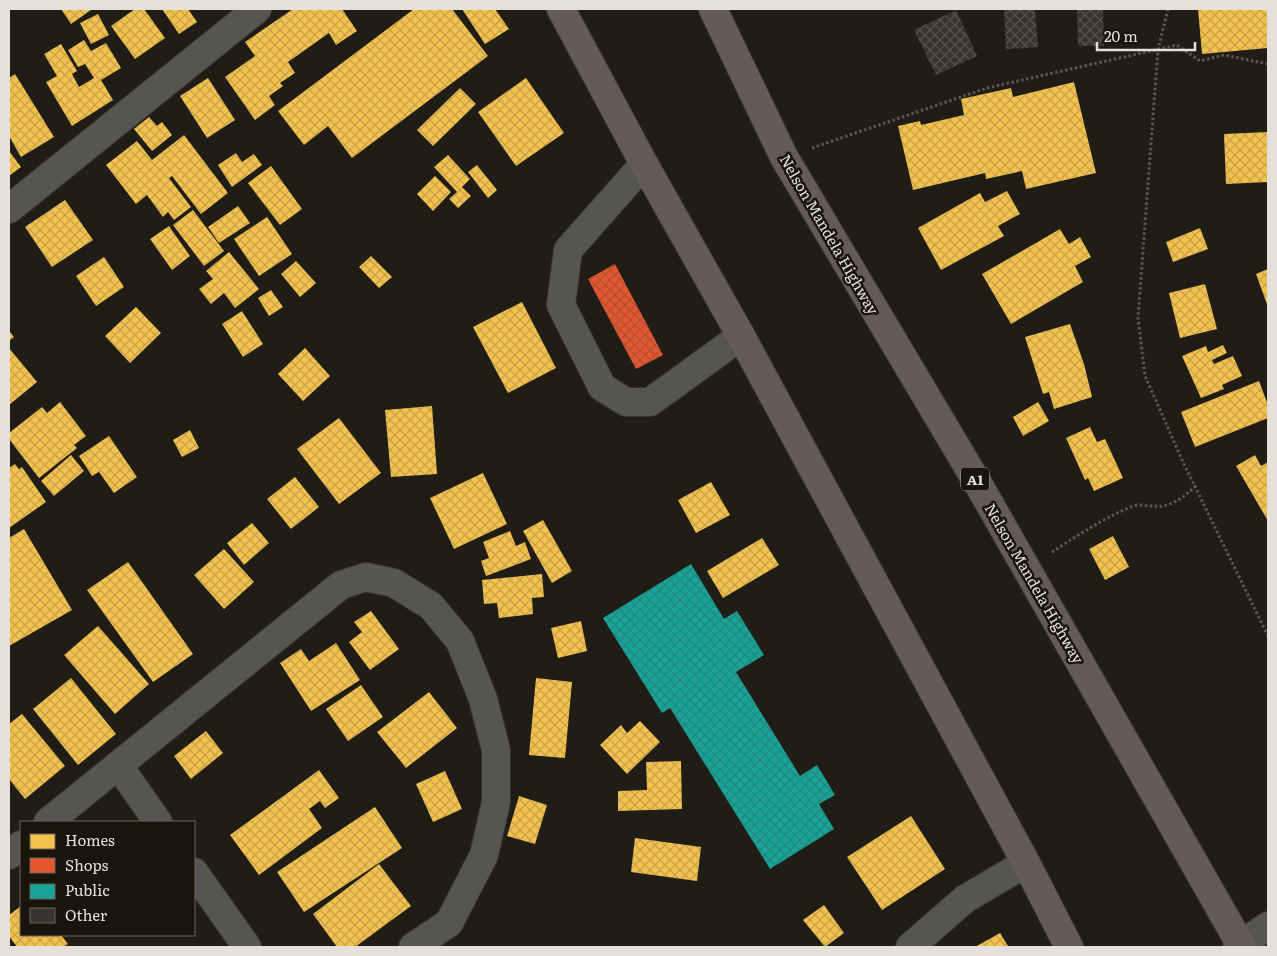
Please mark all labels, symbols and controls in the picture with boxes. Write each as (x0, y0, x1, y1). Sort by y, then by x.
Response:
scale bar (1097, 20, 1194, 52)
text: 20 m (1104, 24, 1138, 47)
street label: Nelson Mandela Highway (775, 150, 886, 319)
road number: A1 (961, 468, 989, 490)
street label: Nelson Mandela Highway (980, 499, 1091, 668)
legend (20, 821, 195, 936)
text: Homes (65, 828, 115, 851)
text: Shops (65, 853, 108, 876)
text: Public (65, 878, 110, 901)
text: Other (65, 903, 107, 926)

